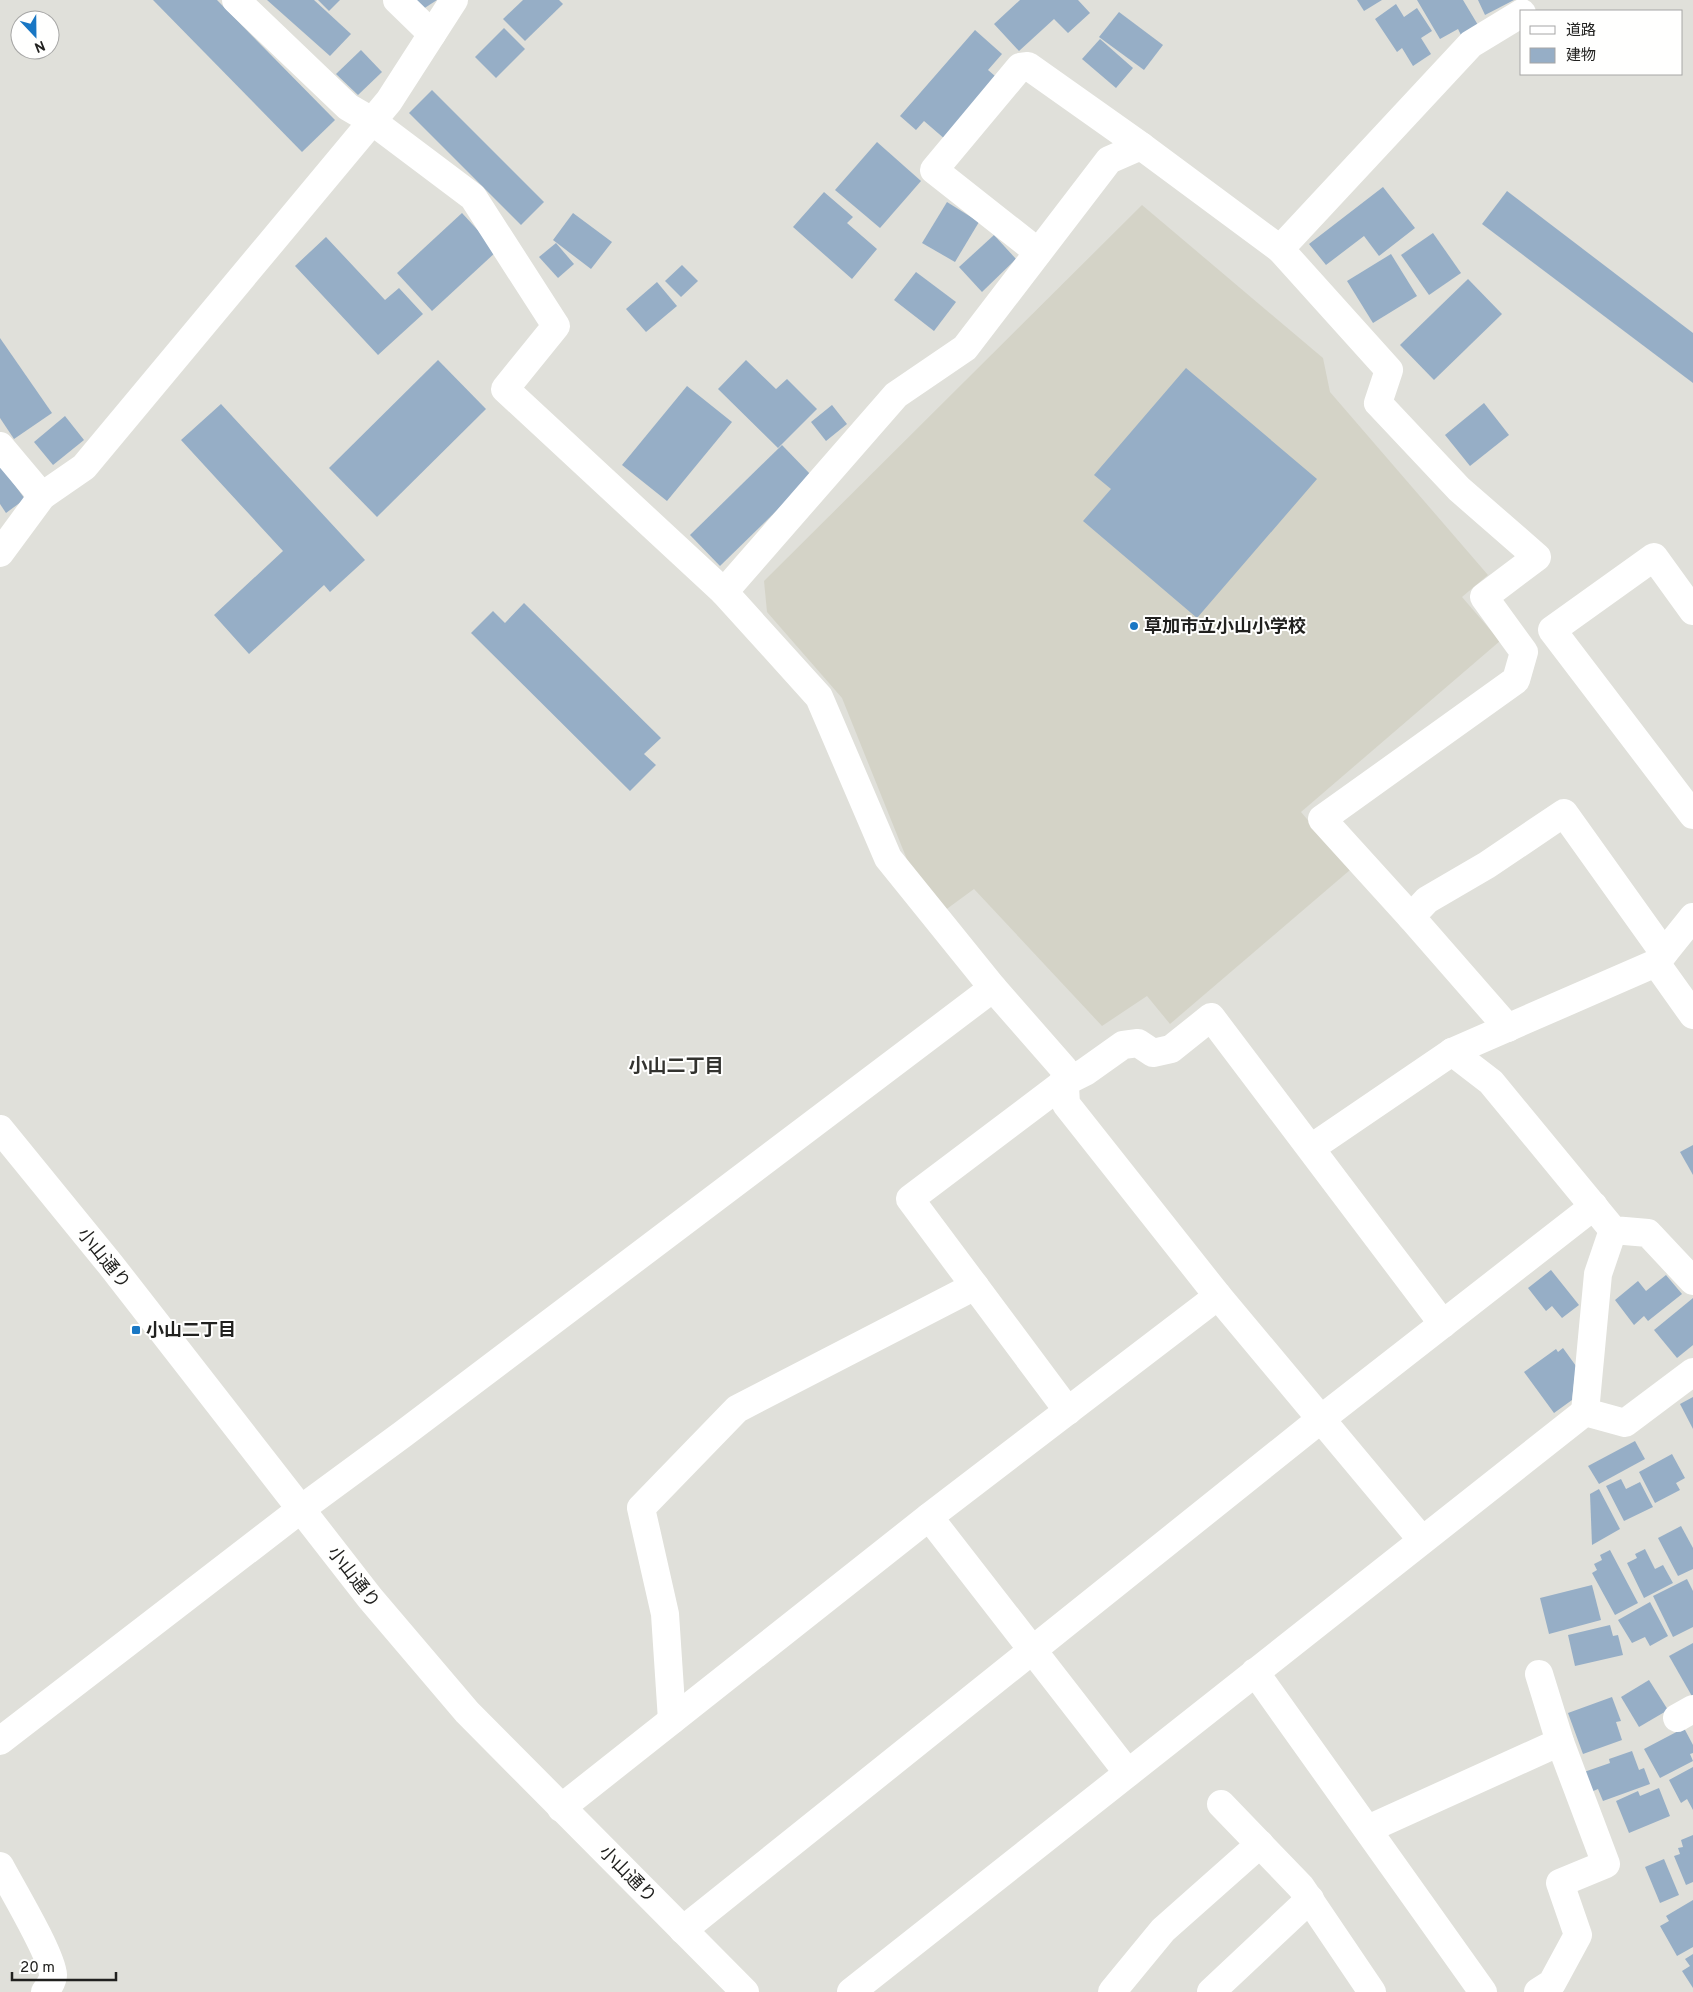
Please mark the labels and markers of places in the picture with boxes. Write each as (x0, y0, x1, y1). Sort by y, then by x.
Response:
place label: 草加市立小山小学校 (1144, 616, 1306, 639)
marker: 草加市立小山小学校 (1128, 620, 1140, 632)
place label: 小山二丁目 (146, 1320, 236, 1343)
marker: 小山二丁目 (130, 1324, 142, 1336)

